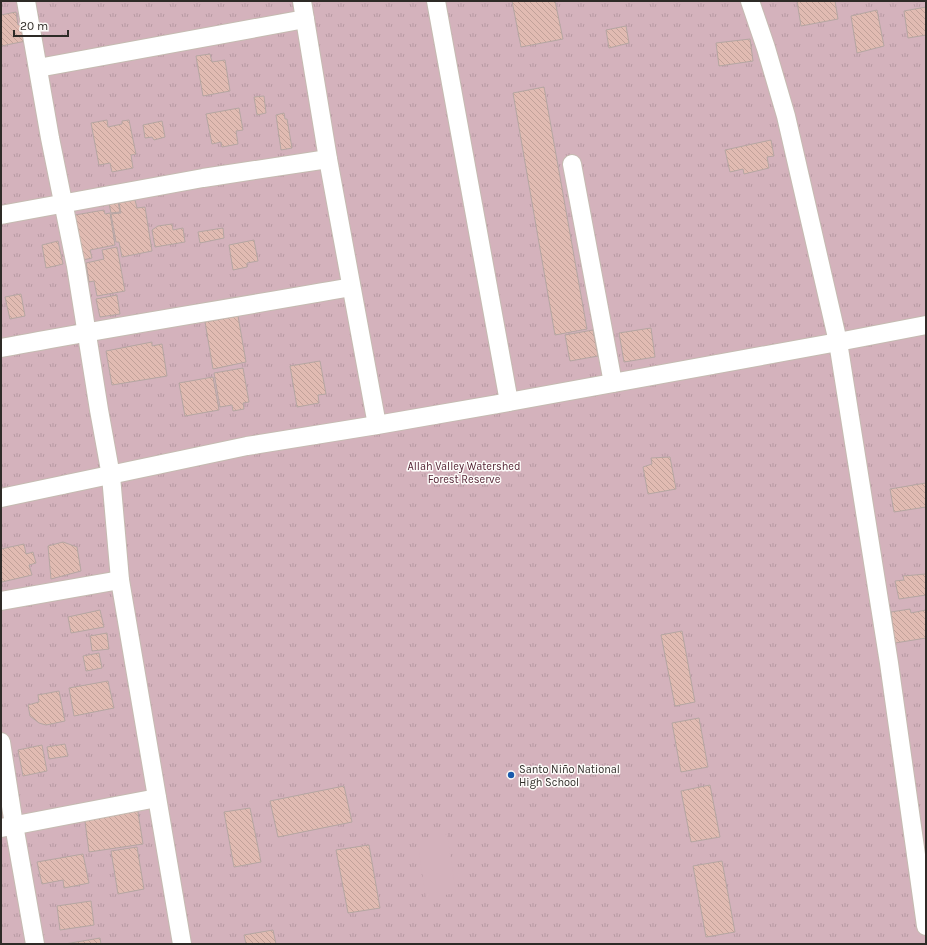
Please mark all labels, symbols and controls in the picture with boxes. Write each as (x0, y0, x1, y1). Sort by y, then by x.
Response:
scale bar (14, 12, 68, 38)
text: 20 m (20, 19, 48, 33)
park label: Allah Valley Watershed Forest Reserve (407, 460, 521, 486)
place label: Santo Niño National High School (519, 763, 620, 789)
marker: Santo Niño National High School (506, 770, 516, 780)

